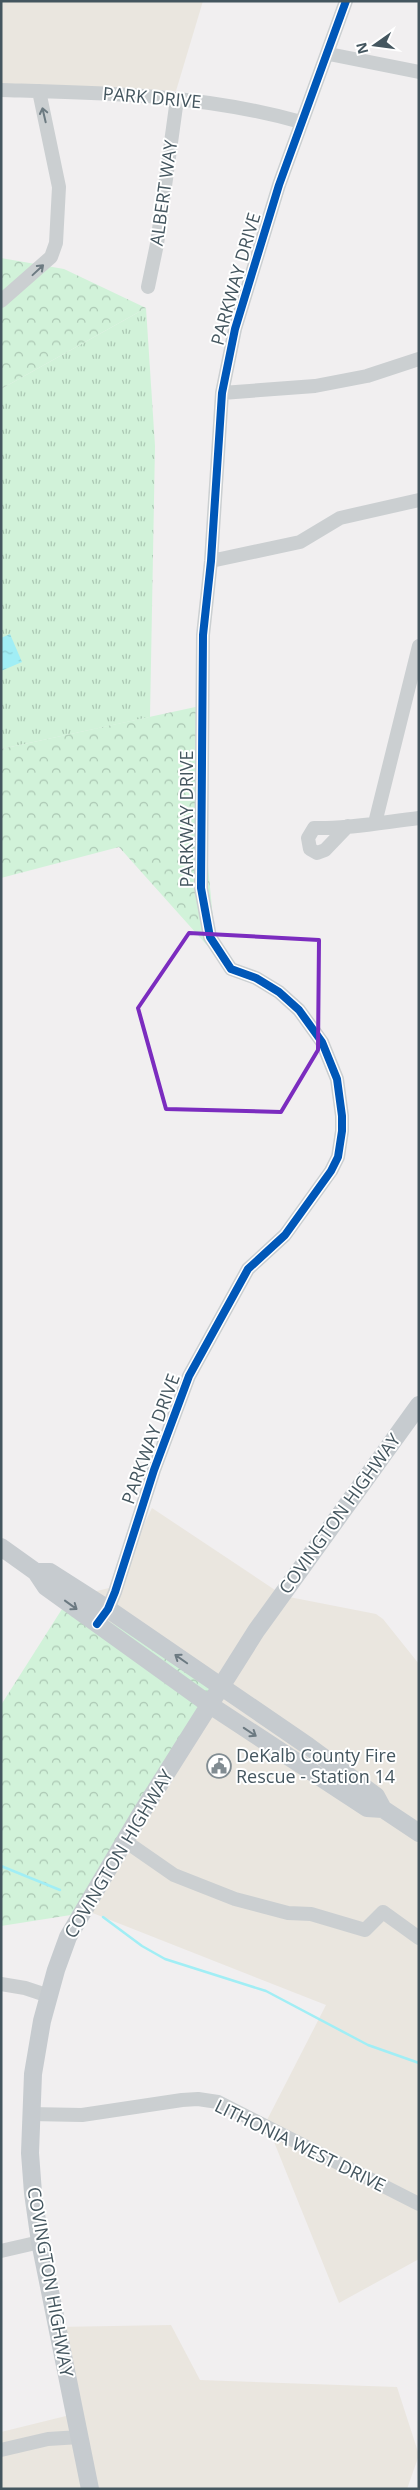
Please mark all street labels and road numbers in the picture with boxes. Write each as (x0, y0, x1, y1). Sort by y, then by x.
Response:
street label: PARK DRIVE (102, 81, 202, 113)
street label: ALBERT WAY (144, 138, 182, 247)
street label: PARKWAY DRIVE (205, 210, 265, 348)
street label: PARKWAY DRIVE (174, 750, 198, 888)
street label: PARKWAY DRIVE (115, 1370, 185, 1507)
street label: COVINGTON HIGHWAY (273, 1428, 406, 1598)
street label: COVINGTON HIGHWAY (58, 1764, 179, 1942)
street label: LITHONIA WEST DRIVE (211, 2093, 390, 2197)
street label: COVINGTON HIGHWAY (22, 2185, 80, 2380)

